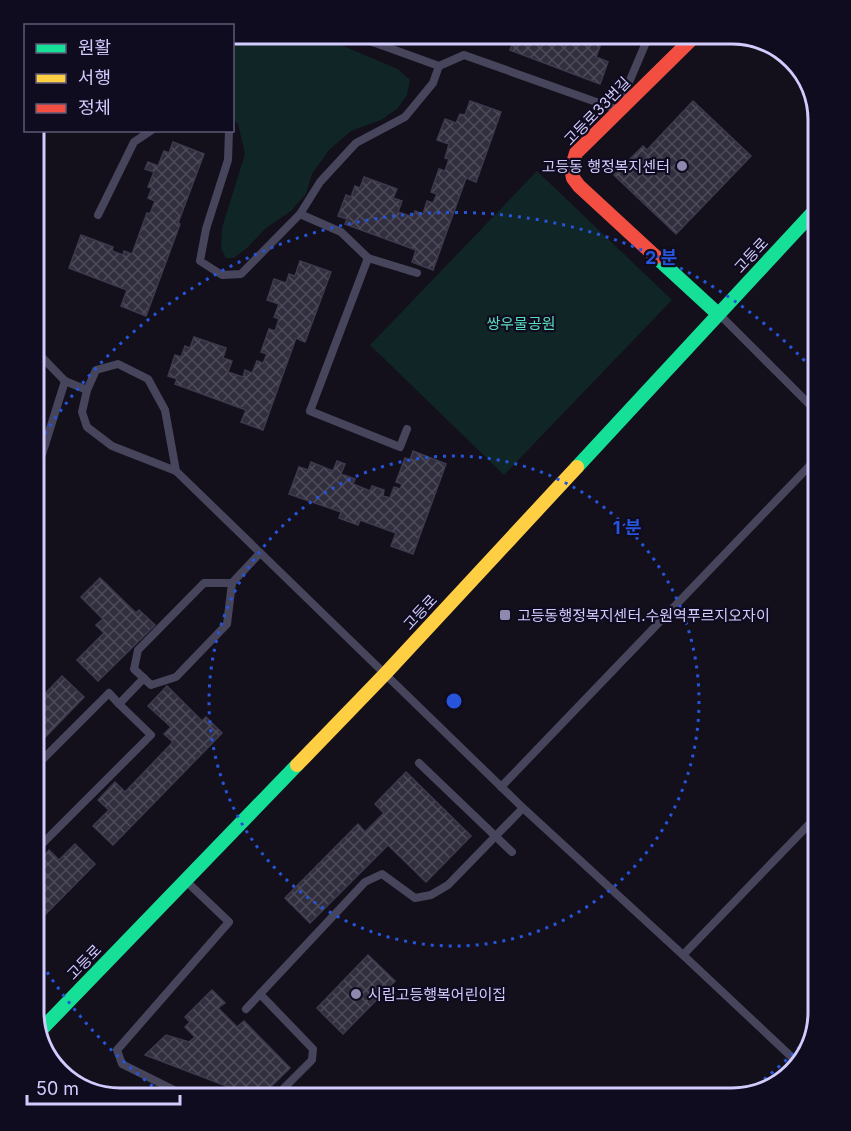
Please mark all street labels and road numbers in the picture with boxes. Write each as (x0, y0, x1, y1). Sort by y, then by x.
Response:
street label: 고등로33번길 (560, 73, 634, 149)
street label: 고등로 (730, 233, 772, 277)
street label: 고등로 (399, 590, 441, 634)
street label: 고등로 (63, 941, 105, 983)

